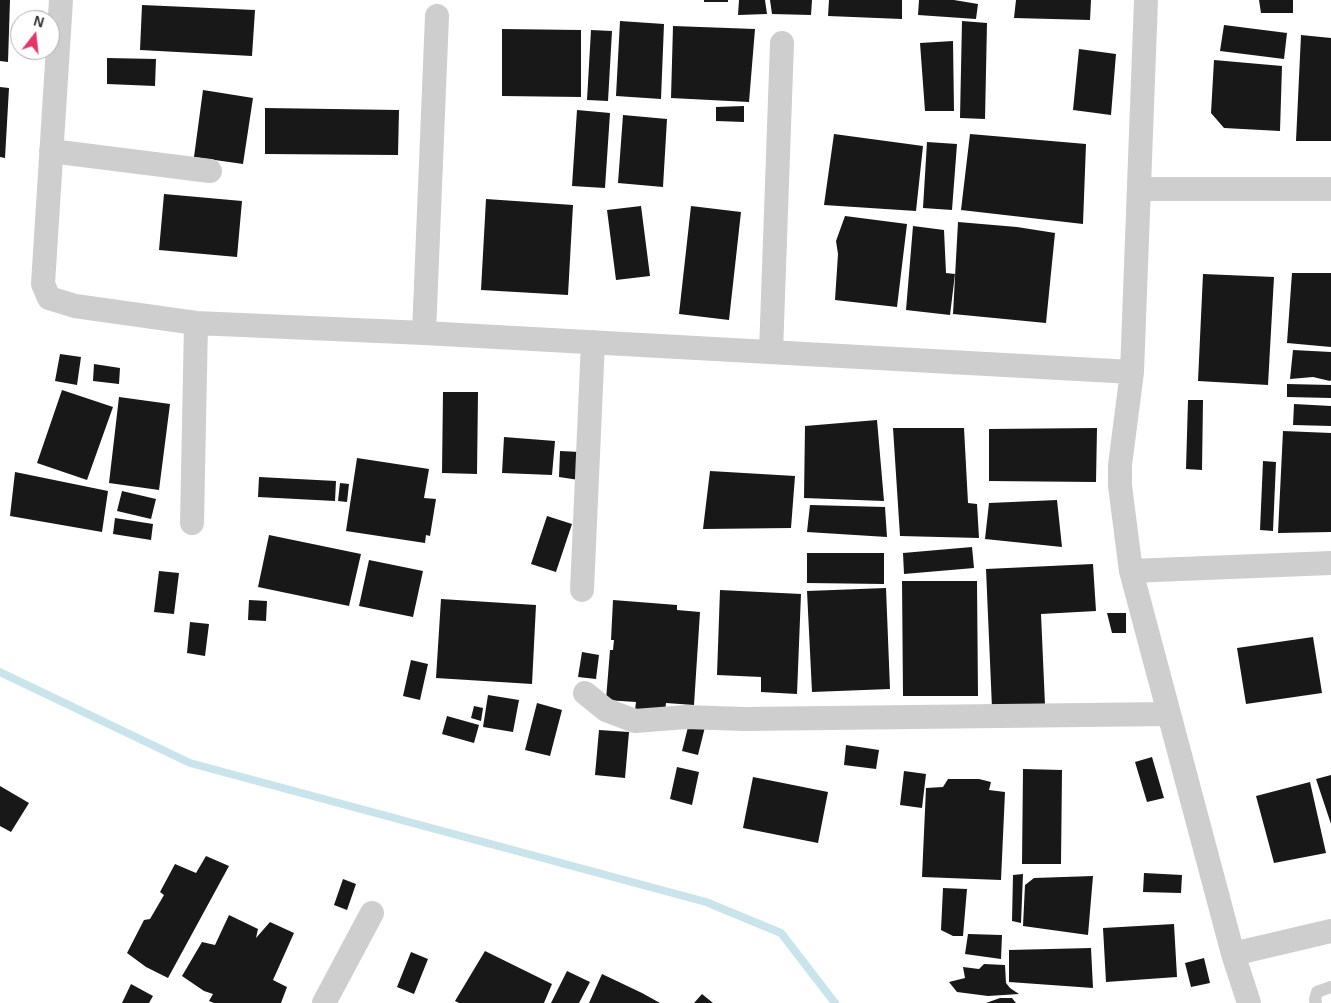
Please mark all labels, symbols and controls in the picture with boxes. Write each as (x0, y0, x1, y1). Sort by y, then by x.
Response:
north arrow (10, 10, 60, 60)
text: N (32, 12, 46, 31)

